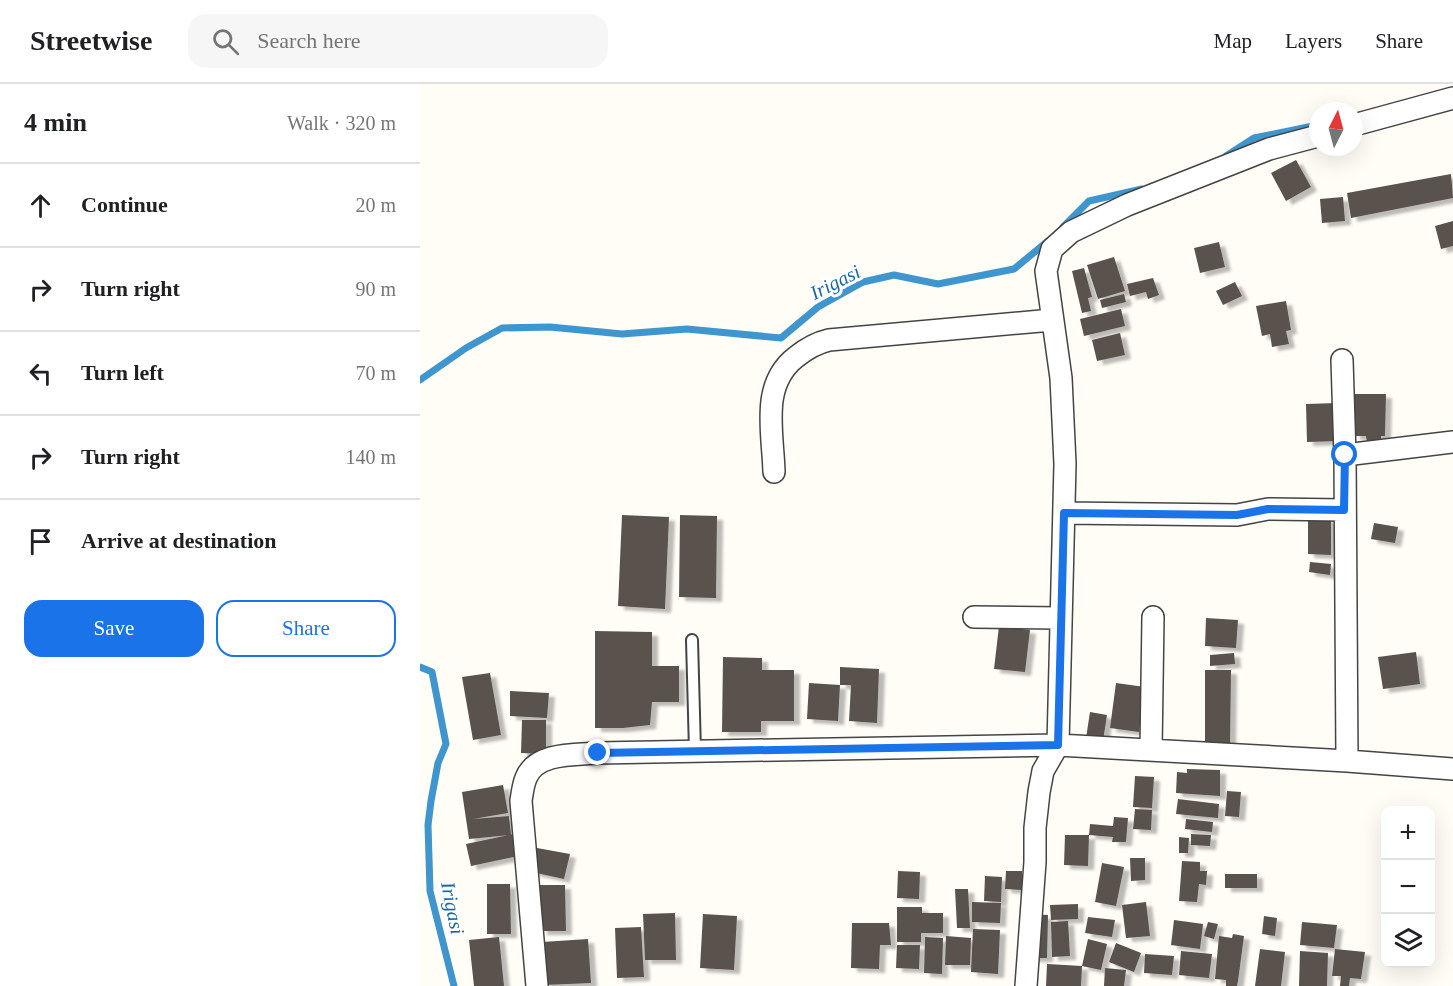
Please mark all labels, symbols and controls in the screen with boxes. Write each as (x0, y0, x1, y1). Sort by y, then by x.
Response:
search box (188, 14, 608, 68)
text: Streetwise (30, 25, 152, 56)
icon: search (209, 25, 242, 58)
text: Search here (257, 28, 361, 53)
text: Map (1214, 29, 1252, 53)
text: Layers (1285, 29, 1342, 53)
text: Share (1375, 29, 1423, 53)
north arrow (1309, 102, 1363, 156)
text: 4 min (24, 108, 87, 137)
text: Walk · 320 m (287, 112, 396, 134)
icon: ahead (24, 189, 57, 222)
text: Continue (81, 192, 168, 217)
text: 20 m (355, 194, 396, 216)
water label: Irigasi (805, 260, 864, 305)
icon: right (24, 273, 57, 306)
text: Turn right (81, 276, 180, 301)
text: 90 m (355, 278, 396, 300)
icon: left (24, 357, 57, 390)
text: Turn left (81, 360, 164, 385)
text: 70 m (355, 362, 396, 384)
icon: right (24, 441, 57, 474)
route start (1331, 441, 1357, 467)
text: Turn right (81, 444, 180, 469)
text: 140 m (345, 446, 396, 468)
icon: arrive (24, 525, 57, 558)
text: Arrive at destination (81, 528, 277, 553)
button: Save (24, 600, 204, 657)
button: Share (216, 600, 396, 657)
route end (584, 739, 610, 765)
map controls (1381, 806, 1435, 968)
button: + (1381, 806, 1435, 860)
button: − (1381, 860, 1435, 914)
water label: Irigasi (436, 879, 469, 936)
button: layers (1381, 914, 1435, 968)

